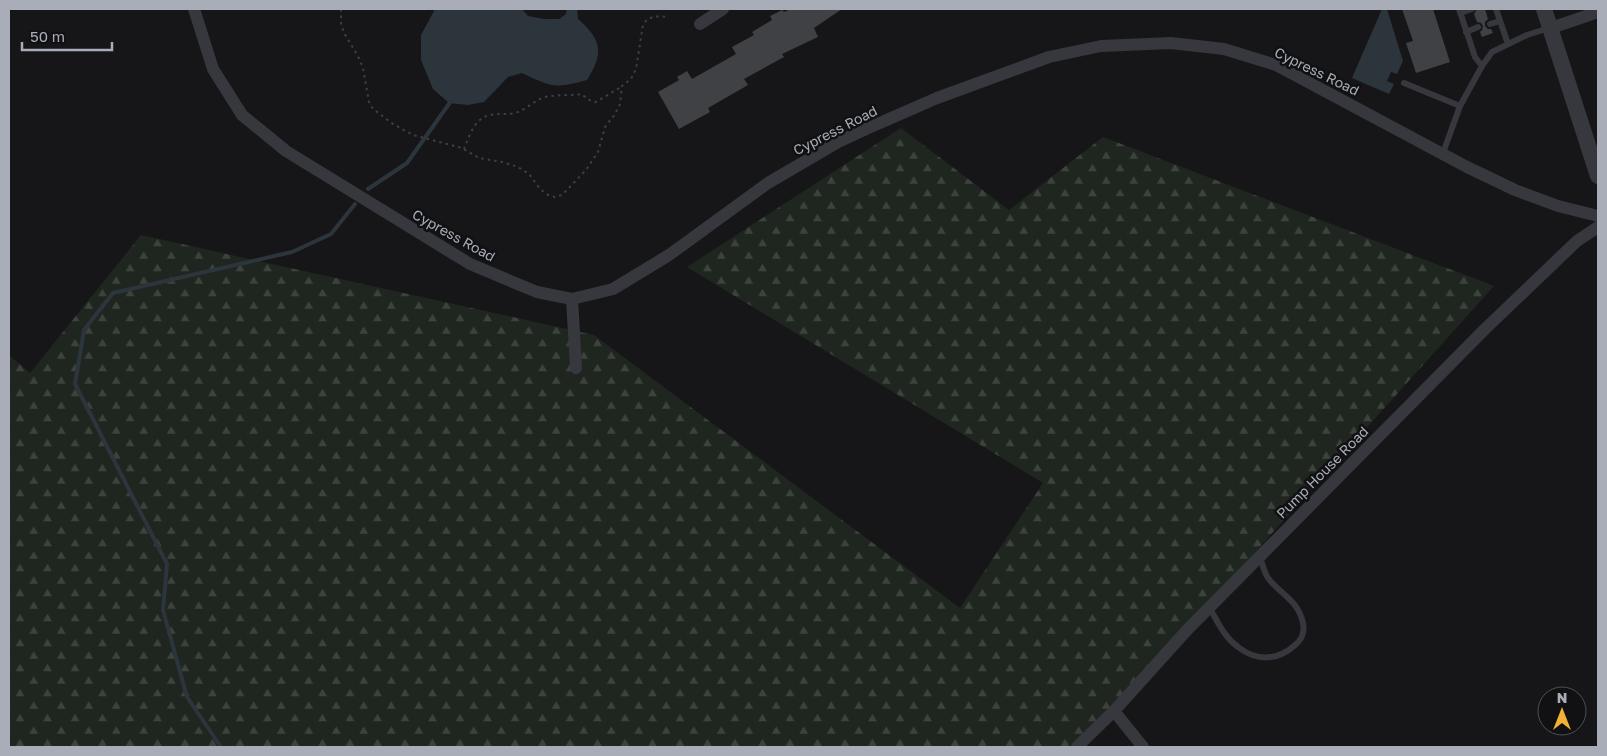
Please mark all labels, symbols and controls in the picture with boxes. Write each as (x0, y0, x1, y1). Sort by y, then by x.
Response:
scale bar (22, 20, 112, 52)
text: 50 m (30, 27, 65, 45)
street label: Cypress Road (1272, 43, 1362, 99)
street label: Cypress Road (790, 102, 880, 158)
street label: Cypress Road (410, 205, 498, 265)
street label: Pump House Road (1273, 423, 1371, 521)
north arrow (1537, 686, 1587, 736)
text: N (1557, 689, 1567, 706)

